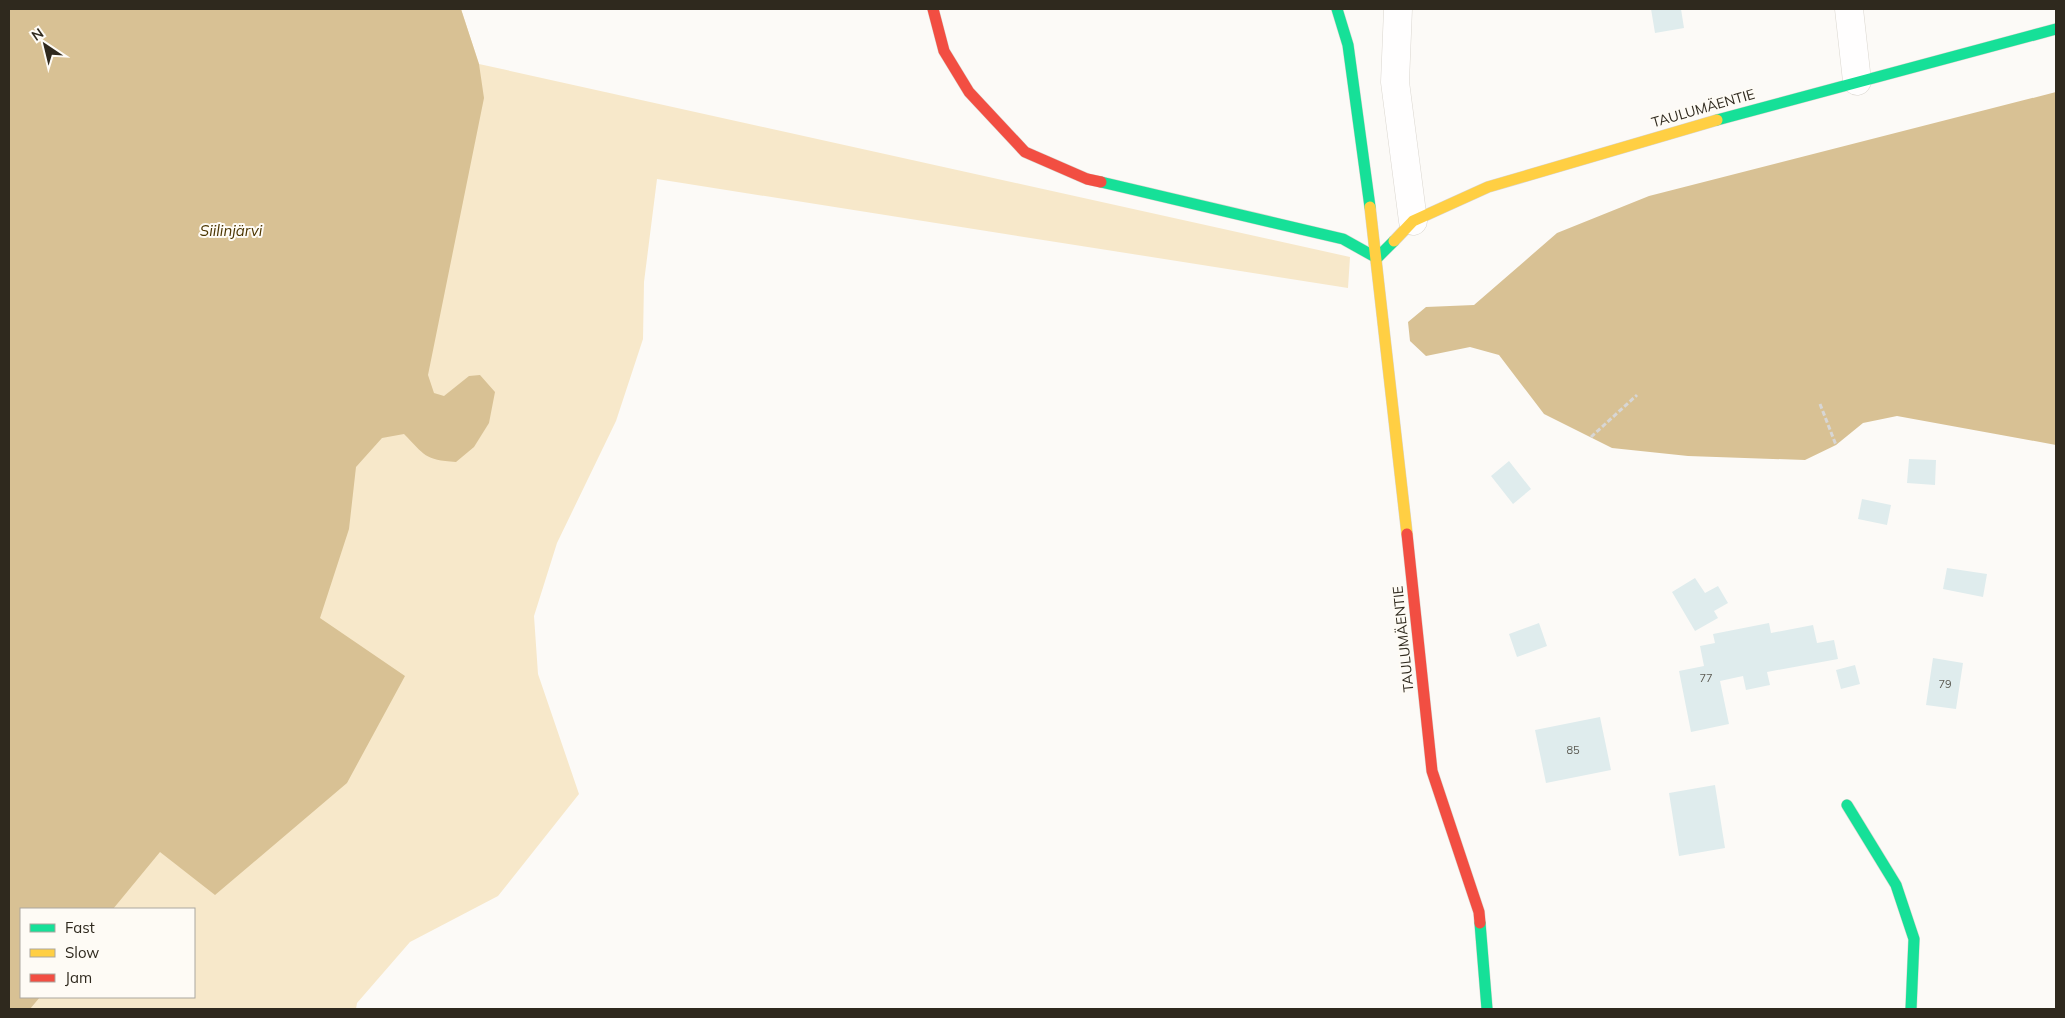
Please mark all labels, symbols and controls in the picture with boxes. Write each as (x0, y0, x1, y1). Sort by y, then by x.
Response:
north arrow (20, 20, 70, 70)
text: N (28, 24, 47, 45)
street label: TAULUMÄENTIE (1649, 85, 1757, 131)
water label: Siilinjärvi (200, 221, 263, 240)
street label: TAULUMÄENTIE (1388, 585, 1418, 693)
house number: 77 (1699, 671, 1713, 685)
house number: 79 (1938, 677, 1952, 691)
house number: 85 (1566, 743, 1580, 757)
legend (20, 908, 195, 998)
text: Fast (65, 918, 95, 937)
text: Slow (65, 943, 99, 962)
text: Jam (65, 968, 92, 987)

